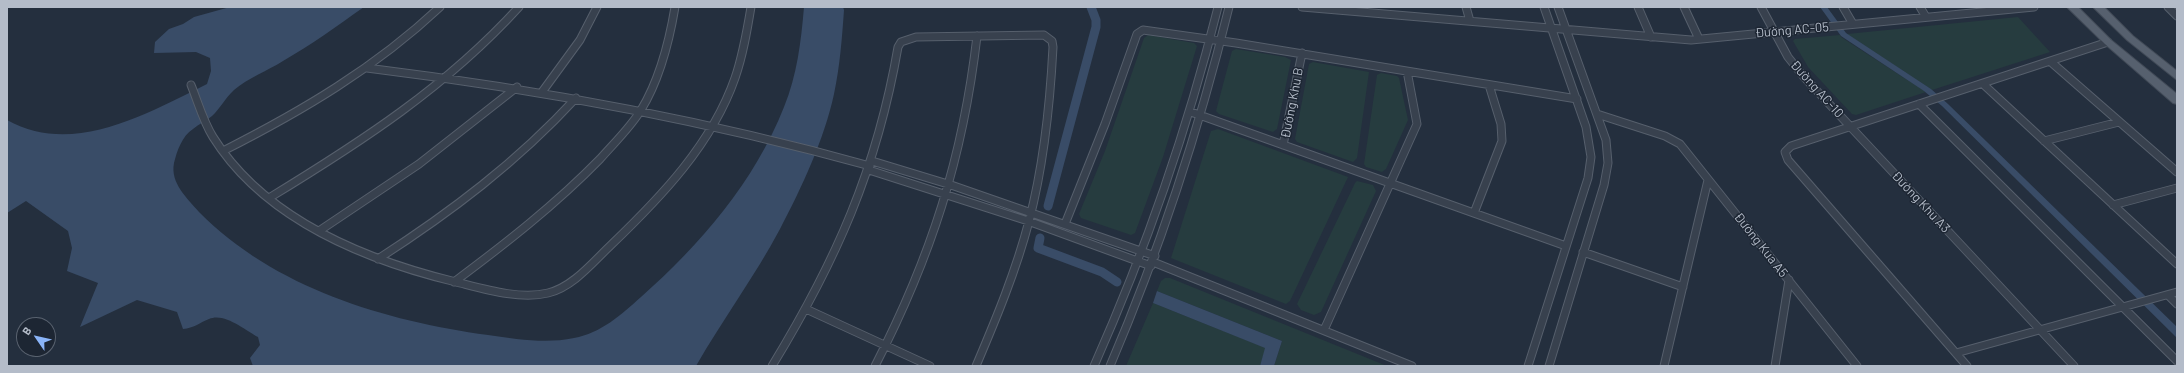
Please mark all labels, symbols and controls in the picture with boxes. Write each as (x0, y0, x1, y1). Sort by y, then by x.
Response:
street label: Đường AC-05 (1754, 19, 1830, 41)
street label: Đường AC-10 (1787, 57, 1847, 121)
street label: Đường Khu B (1277, 66, 1307, 140)
street label: Đường Khu A3 (1889, 168, 1953, 236)
street label: Đường Kua A5 (1731, 209, 1791, 281)
north arrow (16, 317, 56, 357)
text: B (19, 324, 34, 337)

